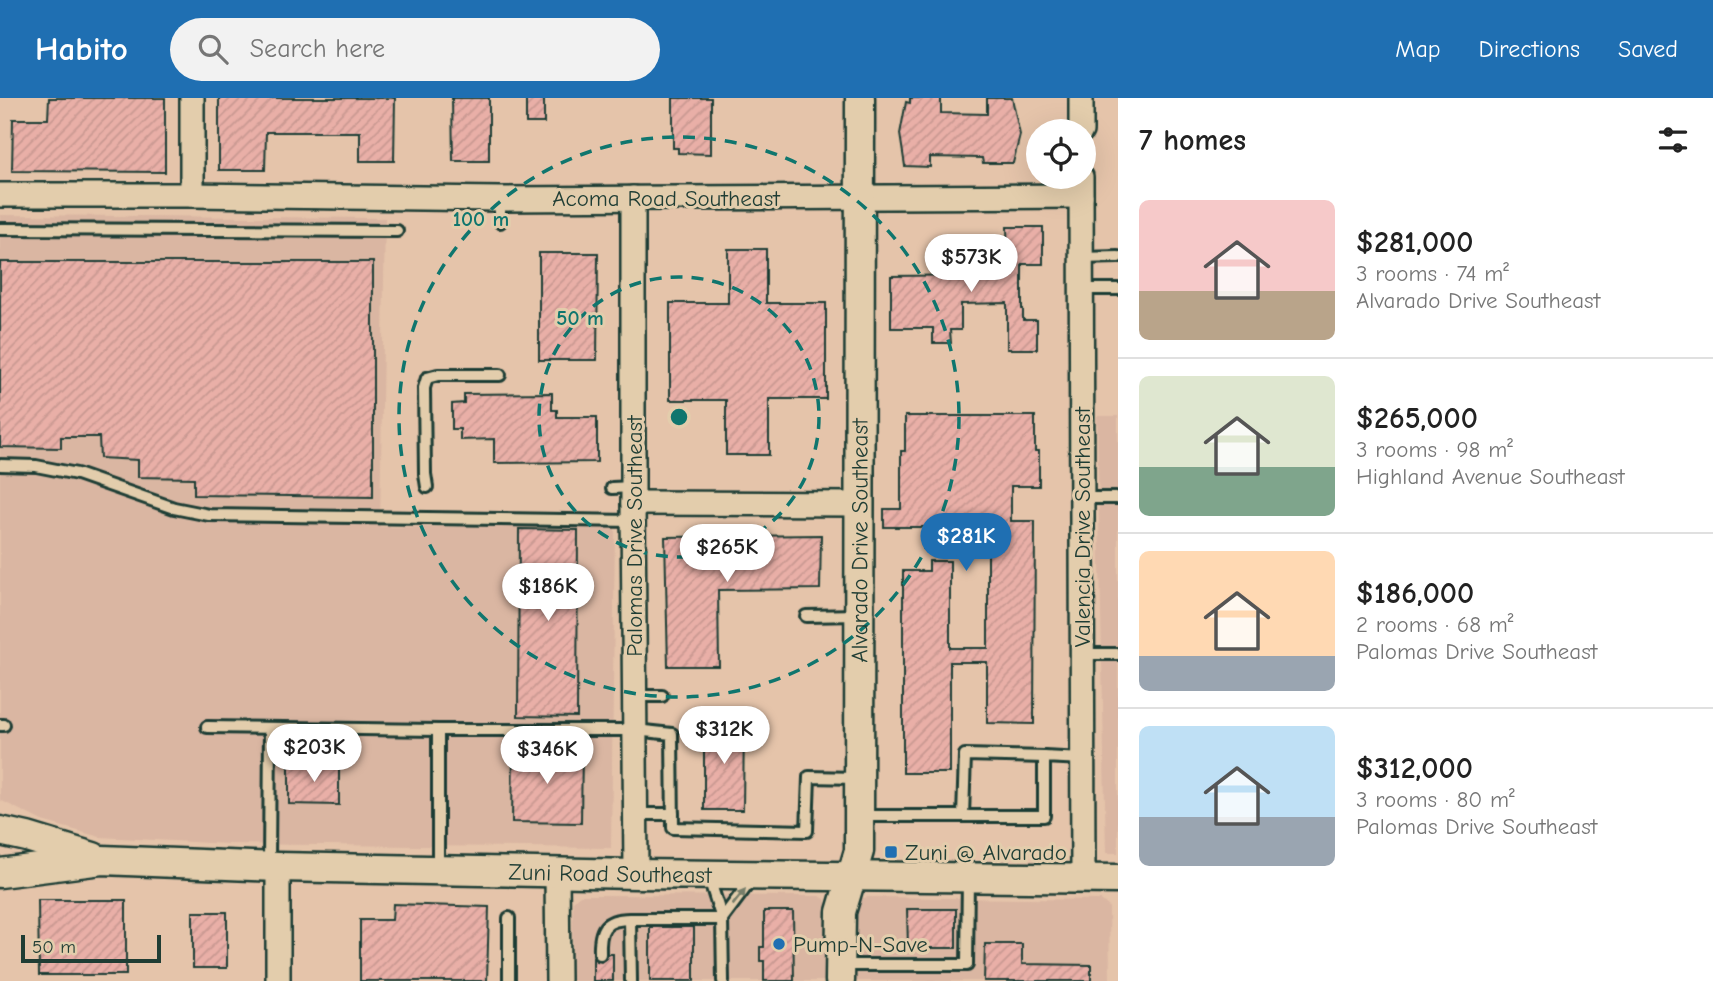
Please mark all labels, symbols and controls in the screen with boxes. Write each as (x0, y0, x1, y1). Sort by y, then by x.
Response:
search box (170, 18, 660, 81)
text: Habito (35, 30, 128, 68)
icon: search (194, 30, 232, 68)
text: Search here (250, 34, 385, 64)
text: Map (1395, 35, 1441, 63)
text: Directions (1479, 35, 1580, 63)
text: Saved (1618, 35, 1678, 63)
map controls (1026, 119, 1096, 189)
button: locate (1026, 119, 1096, 189)
icon: filters (1654, 121, 1692, 159)
text: 7 homes (1139, 123, 1246, 158)
street label: Acoma Road Southeast (552, 185, 781, 212)
text: 100 m (453, 207, 509, 231)
text: $281,000 (1356, 225, 1473, 260)
icon: home (1195, 228, 1279, 312)
pin: $573K (922, 234, 1020, 294)
text: $573K (941, 243, 1001, 270)
text: 3 rooms · 74 m² (1356, 260, 1509, 287)
text: Alvarado Drive Southeast (1356, 287, 1600, 314)
text: 50 m (556, 306, 604, 330)
text: $265,000 (1356, 401, 1478, 436)
icon: home (1195, 404, 1279, 488)
centre of rings (667, 405, 691, 429)
street label: Valencia Drive Southeast (1069, 405, 1096, 647)
street label: Palomas Drive Southeast (621, 414, 648, 657)
street label: Alvarado Drive Southeast (846, 417, 873, 663)
text: 3 rooms · 98 m² (1356, 436, 1513, 463)
text: Highland Avenue Southeast (1356, 463, 1625, 490)
pin: $281K (917, 514, 1015, 573)
text: $281K (936, 522, 996, 549)
pin: $265K (678, 524, 776, 584)
text: $265K (696, 533, 758, 560)
pin: $186K (499, 564, 597, 623)
text: $186K (518, 572, 578, 599)
text: $186,000 (1356, 576, 1474, 611)
icon: home (1195, 579, 1279, 663)
text: 2 rooms · 68 m² (1356, 611, 1514, 638)
text: Palomas Drive Southeast (1356, 638, 1597, 665)
pin: $312K (675, 706, 773, 766)
text: $312K (695, 715, 753, 742)
pin: $203K (265, 724, 363, 784)
pin: $346K (498, 726, 596, 786)
text: $203K (283, 733, 345, 760)
text: $346K (517, 735, 577, 762)
text: $312,000 (1356, 751, 1473, 786)
icon: home (1195, 754, 1279, 838)
text: 3 rooms · 80 m² (1356, 786, 1515, 813)
text: Palomas Drive Southeast (1356, 813, 1597, 840)
place label: Zuni @ Alvarado (905, 839, 1067, 866)
marker: Zuni @ Alvarado (883, 844, 899, 860)
street label: Zuni Road Southeast (508, 858, 713, 888)
one-way arrow (731, 888, 745, 906)
place label: Pump-N-Save (793, 931, 928, 958)
scale bar (21, 932, 161, 964)
text: 50 m (32, 936, 76, 958)
marker: Pump-N-Save (771, 936, 787, 952)

